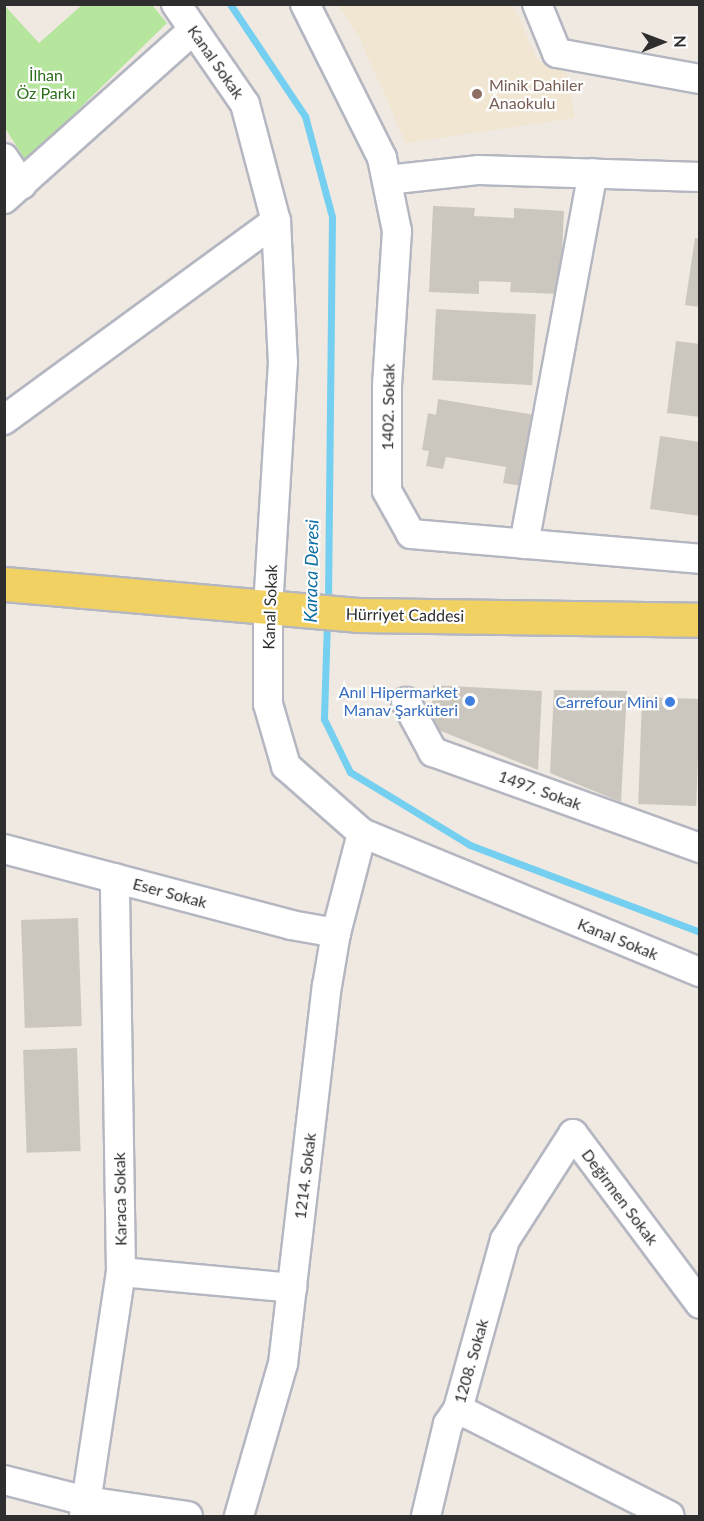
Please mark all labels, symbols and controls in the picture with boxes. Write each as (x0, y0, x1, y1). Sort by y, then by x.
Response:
north arrow (632, 12, 692, 72)
street label: Kanal Sokak (184, 22, 248, 102)
text: N (671, 35, 690, 48)
park label: İlhan Öz Parkı (16, 65, 76, 103)
place label: Minik Dahiler Anaokulu (489, 75, 583, 113)
marker: Minik Dahiler Anaokulu (470, 87, 484, 101)
street label: 1402. Sokak (378, 363, 398, 451)
water label: Karaca Deresi (299, 519, 323, 623)
street label: Kanal Sokak (259, 564, 281, 650)
street label: Hürriyet Caddesi (346, 604, 464, 626)
place label: Anıl Hipermarket Manav Şarküteri (339, 682, 458, 720)
place label: Carrefour Mini (555, 692, 658, 712)
marker: Anıl Hipermarket Manav Şarküteri (463, 694, 477, 708)
marker: Carrefour Mini (663, 695, 677, 709)
street label: 1497. Sokak (496, 766, 584, 814)
street label: Eser Sokak (131, 874, 209, 912)
street label: Kanal Sokak (575, 914, 661, 964)
street label: 1214. Sokak (290, 1132, 320, 1220)
street label: Değirmen Sokak (578, 1145, 662, 1249)
street label: Karaca Sokak (110, 1152, 130, 1246)
street label: 1208. Sokak (450, 1317, 492, 1405)

